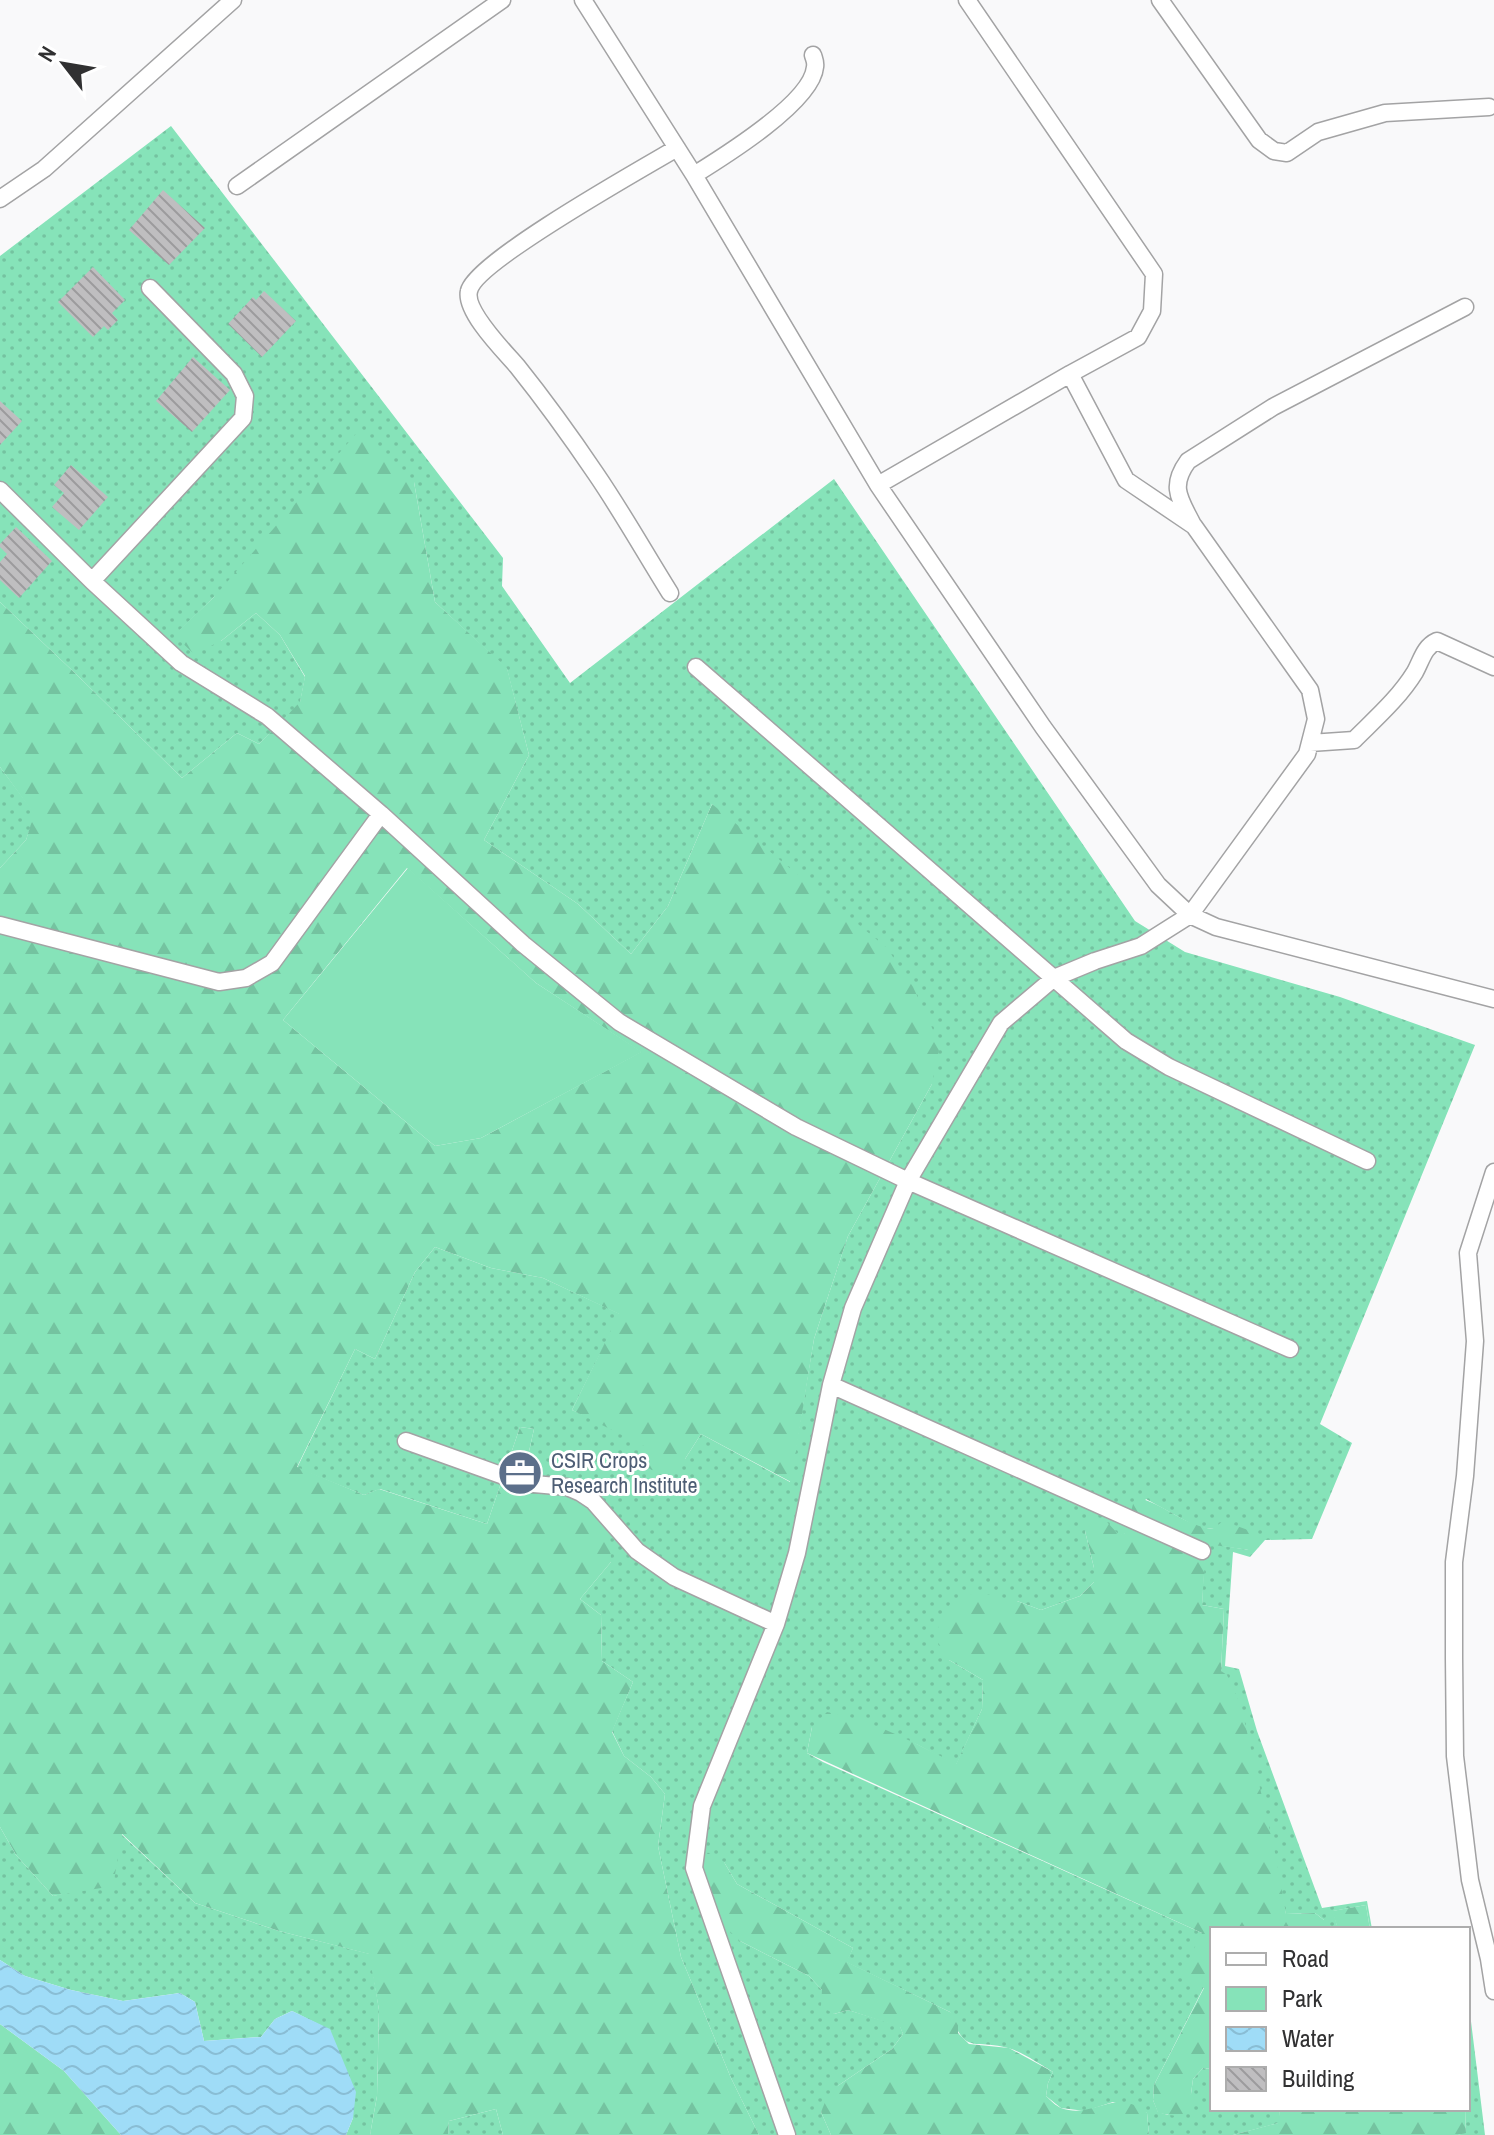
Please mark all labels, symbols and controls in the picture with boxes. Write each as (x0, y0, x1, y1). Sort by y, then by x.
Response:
north arrow (24, 24, 104, 104)
text: N (31, 40, 63, 67)
place label: CSIR Crops Research Institute (551, 1445, 697, 1500)
office icon: CSIR Crops Research Institute (496, 1449, 544, 1497)
legend (1210, 1927, 1470, 2111)
text: Road (1282, 1942, 1329, 1974)
text: Park (1282, 1982, 1323, 2014)
text: Water (1282, 2022, 1334, 2054)
text: Building (1282, 2062, 1354, 2094)

